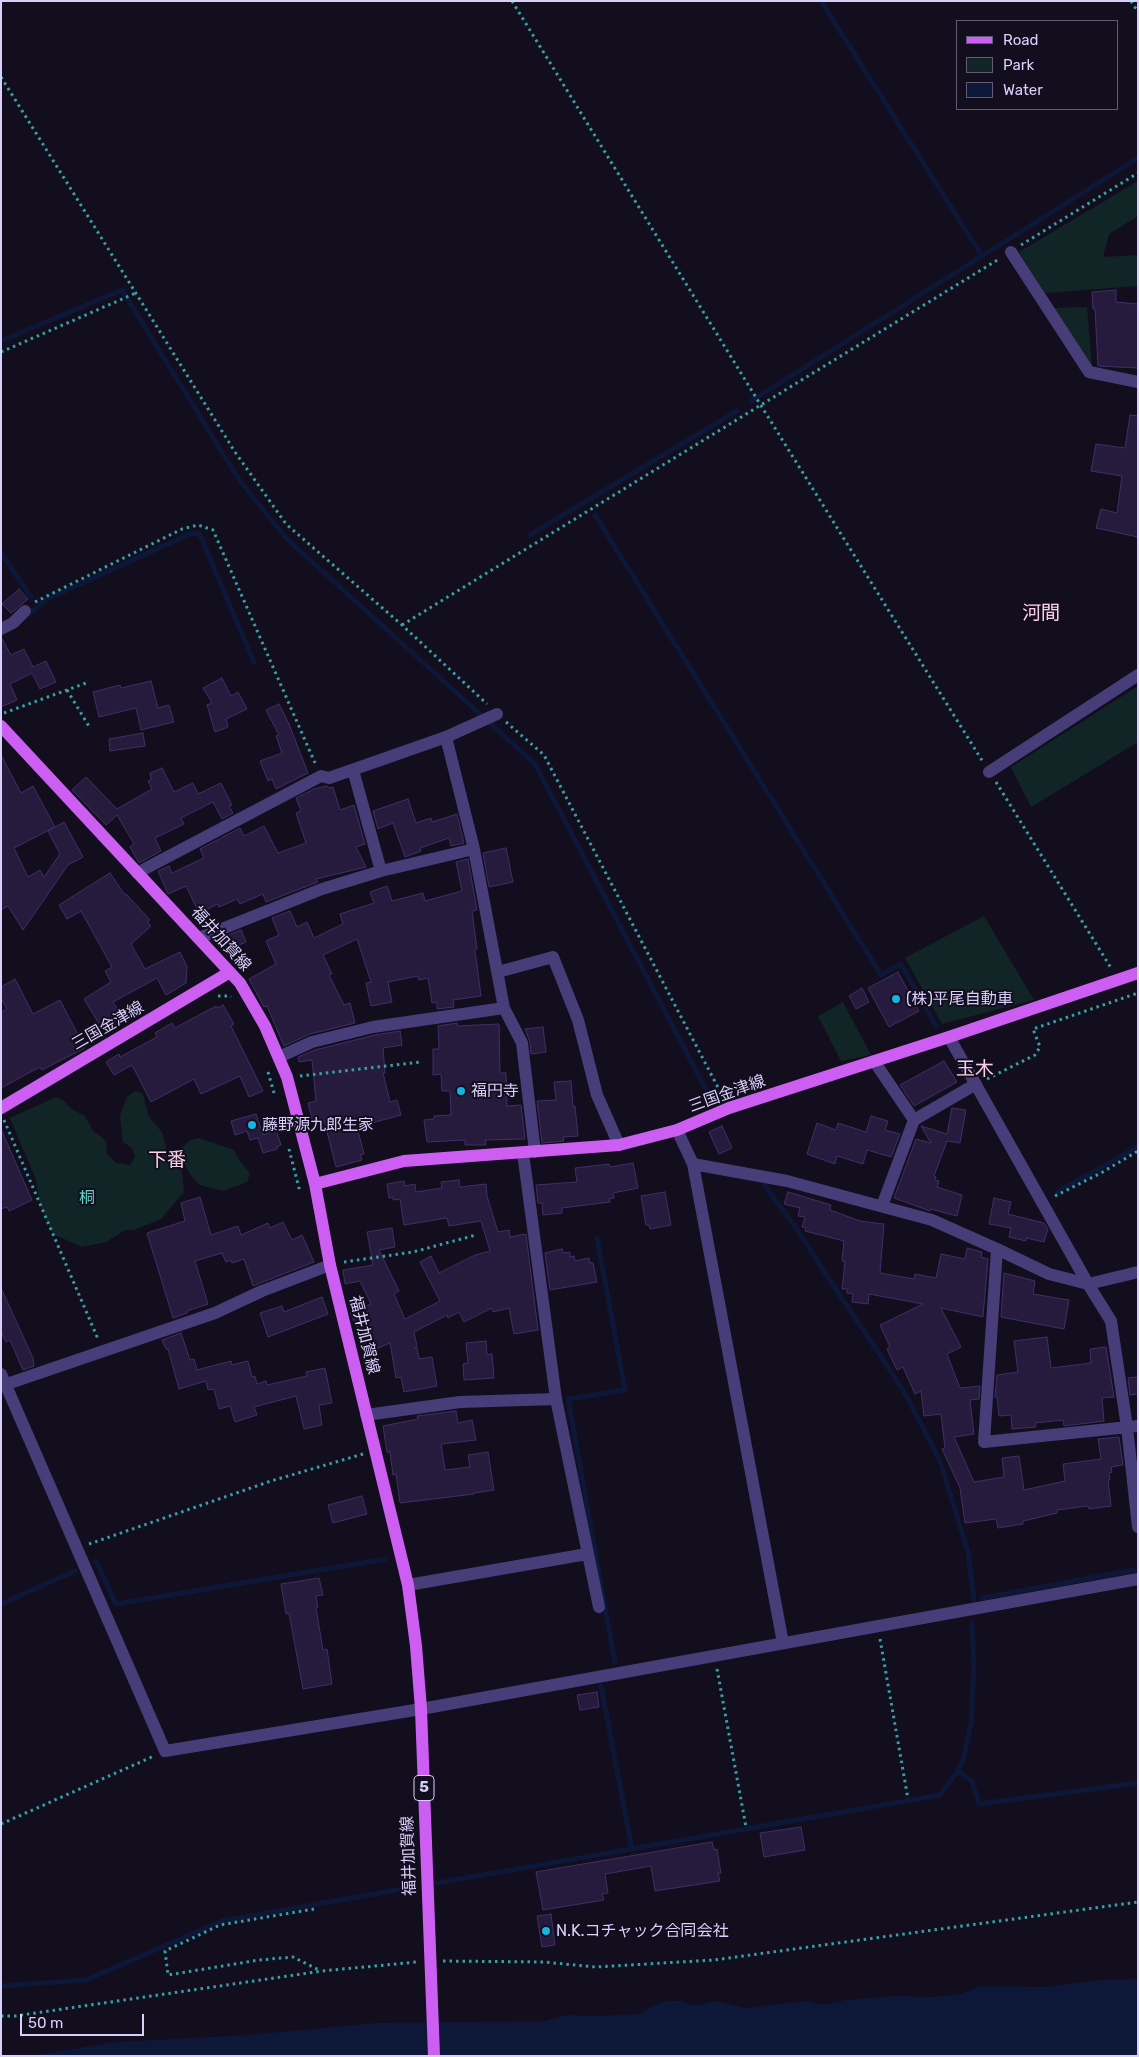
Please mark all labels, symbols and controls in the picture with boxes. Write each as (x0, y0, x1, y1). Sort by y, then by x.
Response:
legend (956, 20, 1119, 110)
text: Road (1003, 31, 1039, 49)
text: Park (1003, 56, 1034, 74)
text: Water (1003, 81, 1043, 99)
district label: 河間 (1022, 603, 1060, 625)
street label: 福井加賀線 (187, 903, 255, 975)
place label: (株)平尾自動車 (906, 989, 1013, 1009)
marker: (株)平尾自動車 (890, 993, 902, 1005)
street label: 三国金津線 (69, 998, 147, 1054)
district label: 玉木 (956, 1059, 994, 1081)
street label: 三国金津線 (686, 1071, 768, 1117)
place label: 福円寺 (471, 1081, 519, 1101)
marker: 福円寺 (455, 1085, 467, 1097)
place label: 藤野源九郎生家 (262, 1115, 374, 1135)
marker: 藤野源九郎生家 (246, 1119, 258, 1131)
district label: 下番 (148, 1150, 186, 1172)
park label: 桐 (79, 1188, 95, 1208)
street label: 福井加賀線 (345, 1294, 383, 1376)
road number: 5 (414, 1776, 434, 1800)
street label: 福井加賀線 (398, 1816, 420, 1896)
place label: N.K.コチャック合同会社 (556, 1921, 729, 1941)
marker: N.K.コチャック合同会社 (540, 1925, 552, 1937)
scale bar (22, 2004, 146, 2036)
text: 50 m (28, 2014, 63, 2032)

